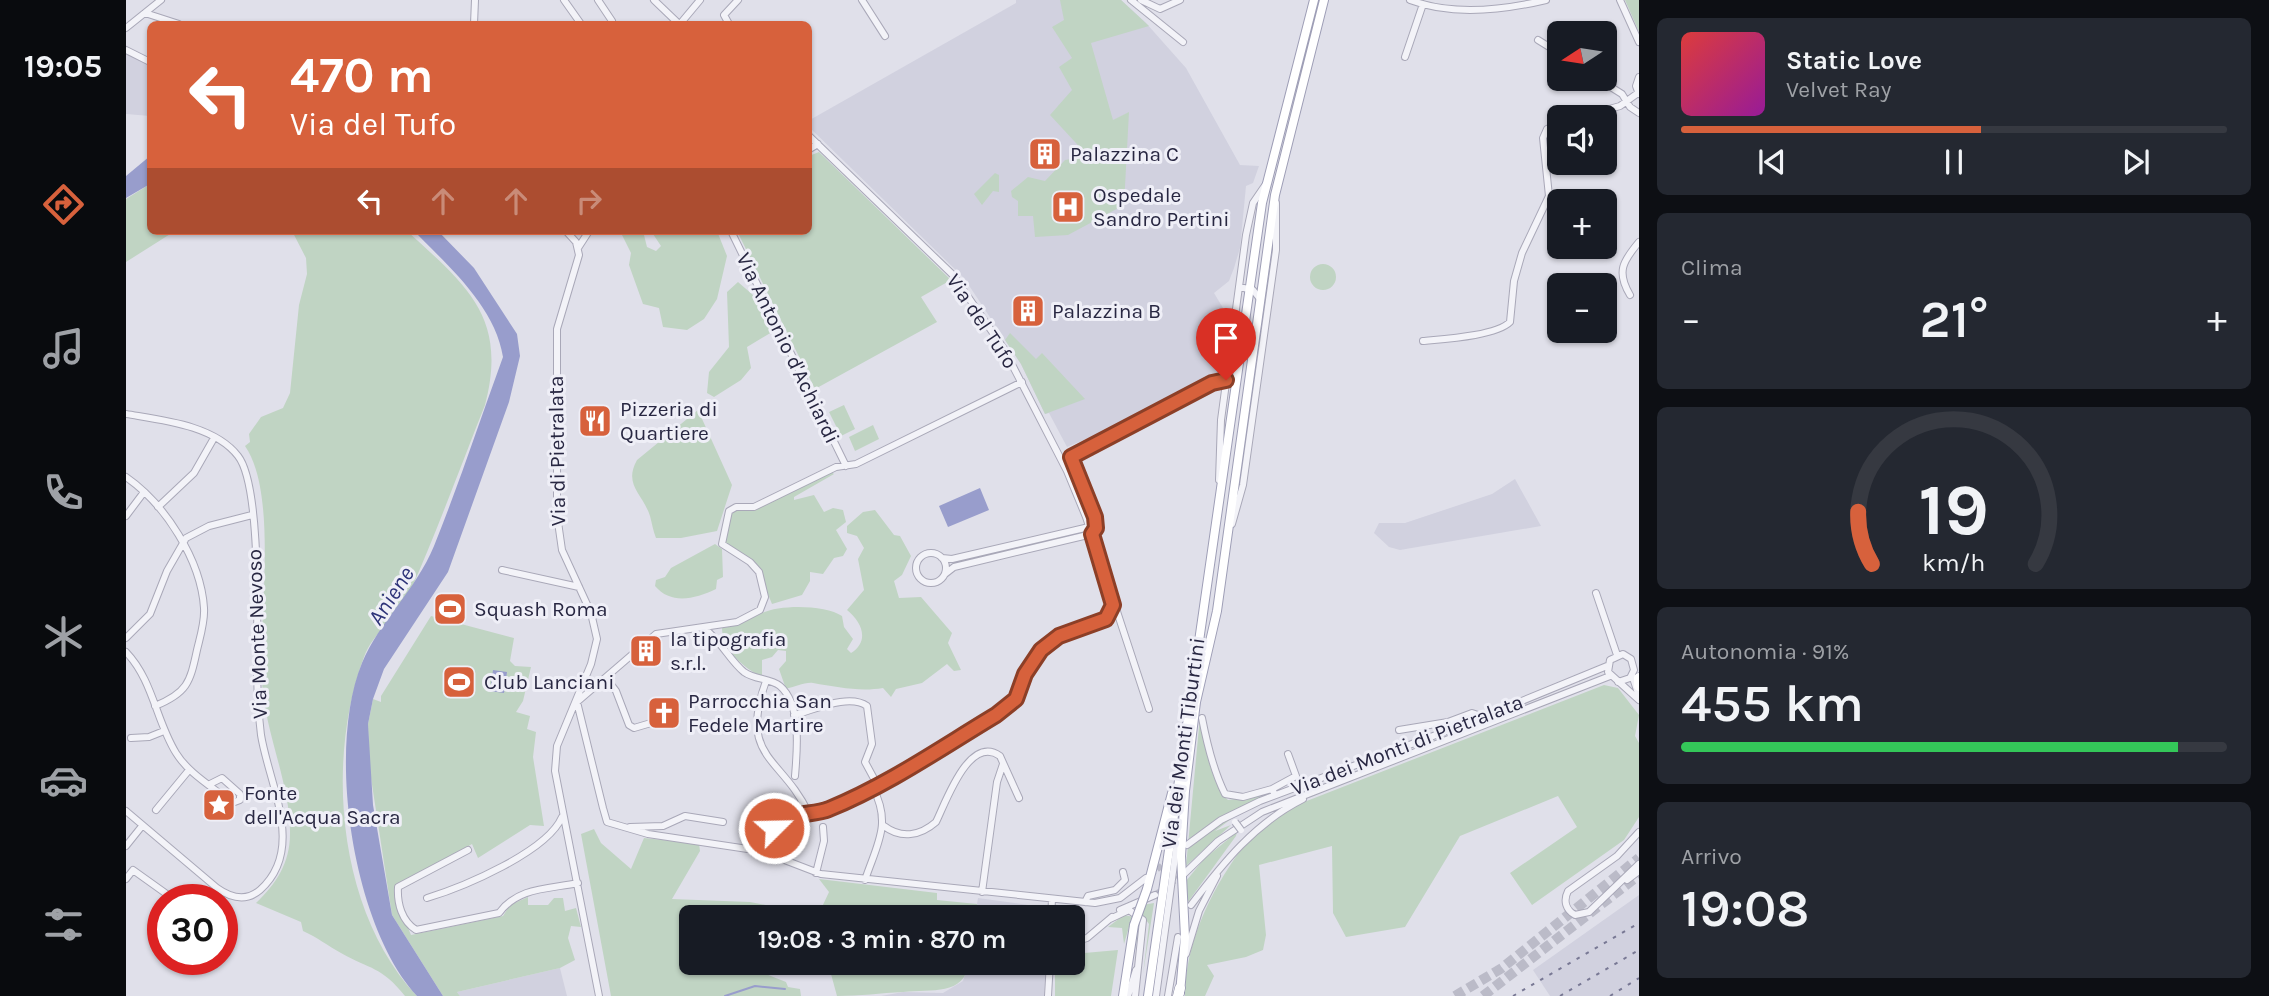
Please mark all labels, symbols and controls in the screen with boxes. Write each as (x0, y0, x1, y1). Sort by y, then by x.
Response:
north arrow (1547, 21, 1617, 91)
map controls (1547, 21, 1617, 343)
text: Static Love (1786, 45, 1922, 76)
text: 470 m (290, 47, 433, 104)
text: 19:05 (24, 48, 102, 85)
icon: left (175, 49, 266, 140)
text: Velvet Ray (1786, 76, 1891, 103)
button: sound (1547, 105, 1617, 175)
text: Via del Tufo (290, 106, 456, 143)
building icon: Palazzina C (1026, 135, 1064, 173)
place label: Palazzina C (1070, 142, 1179, 166)
icon: previous (1753, 143, 1791, 181)
icon: pause (1935, 143, 1973, 181)
icon: next (2117, 143, 2155, 181)
icon: directions (39, 180, 88, 229)
icon: left (351, 182, 389, 220)
icon: ahead (424, 182, 462, 220)
icon: ahead (497, 182, 535, 220)
icon: right (570, 182, 608, 220)
place label: Ospedale Sandro Pertini (1093, 183, 1230, 231)
hospital icon: Ospedale Sandro Pertini (1049, 188, 1087, 226)
button: + (1547, 189, 1617, 259)
street label: Via Antonio d'Achiardi (731, 249, 845, 447)
text: Clima (1681, 254, 1743, 281)
street label: Via del Tufo (942, 269, 1022, 373)
button: − (1547, 273, 1617, 343)
text: 21° (1920, 289, 1988, 350)
building icon: Palazzina B (1009, 292, 1047, 330)
text: − (1681, 297, 1701, 342)
text: + (2207, 297, 2227, 342)
place label: Palazzina B (1052, 299, 1161, 323)
pin (1196, 308, 1256, 380)
icon: arrive (1207, 319, 1245, 357)
icon: music (39, 324, 88, 373)
street label: Via di Pietralata (544, 375, 570, 527)
place label: Pizzeria di Quartiere (620, 397, 718, 445)
restaurant icon: Pizzeria di Quartiere (576, 402, 614, 440)
text: 19 (1919, 467, 1989, 552)
icon: phone (39, 468, 88, 517)
text: km/h (1922, 548, 1986, 577)
street label: Via Monte Nevoso (242, 549, 272, 719)
water label: Aniene (362, 561, 420, 630)
sports icon: Squash Roma (431, 590, 469, 628)
place label: Squash Roma (474, 597, 608, 621)
icon: climate (39, 612, 88, 661)
place label: la tipografia s.r.l. (670, 627, 786, 675)
building icon: la tipografia s.r.l. (627, 632, 665, 670)
street label: Via dei Monti Tiburtini (1156, 636, 1210, 850)
text: Autonomia · 91% (1681, 638, 1850, 665)
sports icon: Club Lanciani (440, 663, 478, 701)
place label: Club Lanciani (484, 670, 615, 694)
text: 455 km (1681, 673, 1864, 734)
place label: Parrocchia San Fedele Martire (688, 689, 832, 737)
street label: Via dei Monti di Pietralata (1288, 690, 1526, 800)
church icon: Parrocchia San Fedele Martire (645, 694, 683, 732)
icon: car (39, 756, 88, 805)
place label: Fonte dell'Acqua Sacra (244, 781, 401, 829)
place icon: Fonte dell'Acqua Sacra (200, 786, 238, 824)
position arrow (737, 791, 811, 865)
text: Arrivo (1681, 843, 1742, 870)
text: 19:08 (1681, 878, 1809, 939)
speed limit sign: 30 (147, 884, 238, 975)
icon: filters (39, 900, 88, 949)
text: 19:08 · 3 min · 870 m (758, 924, 1006, 955)

